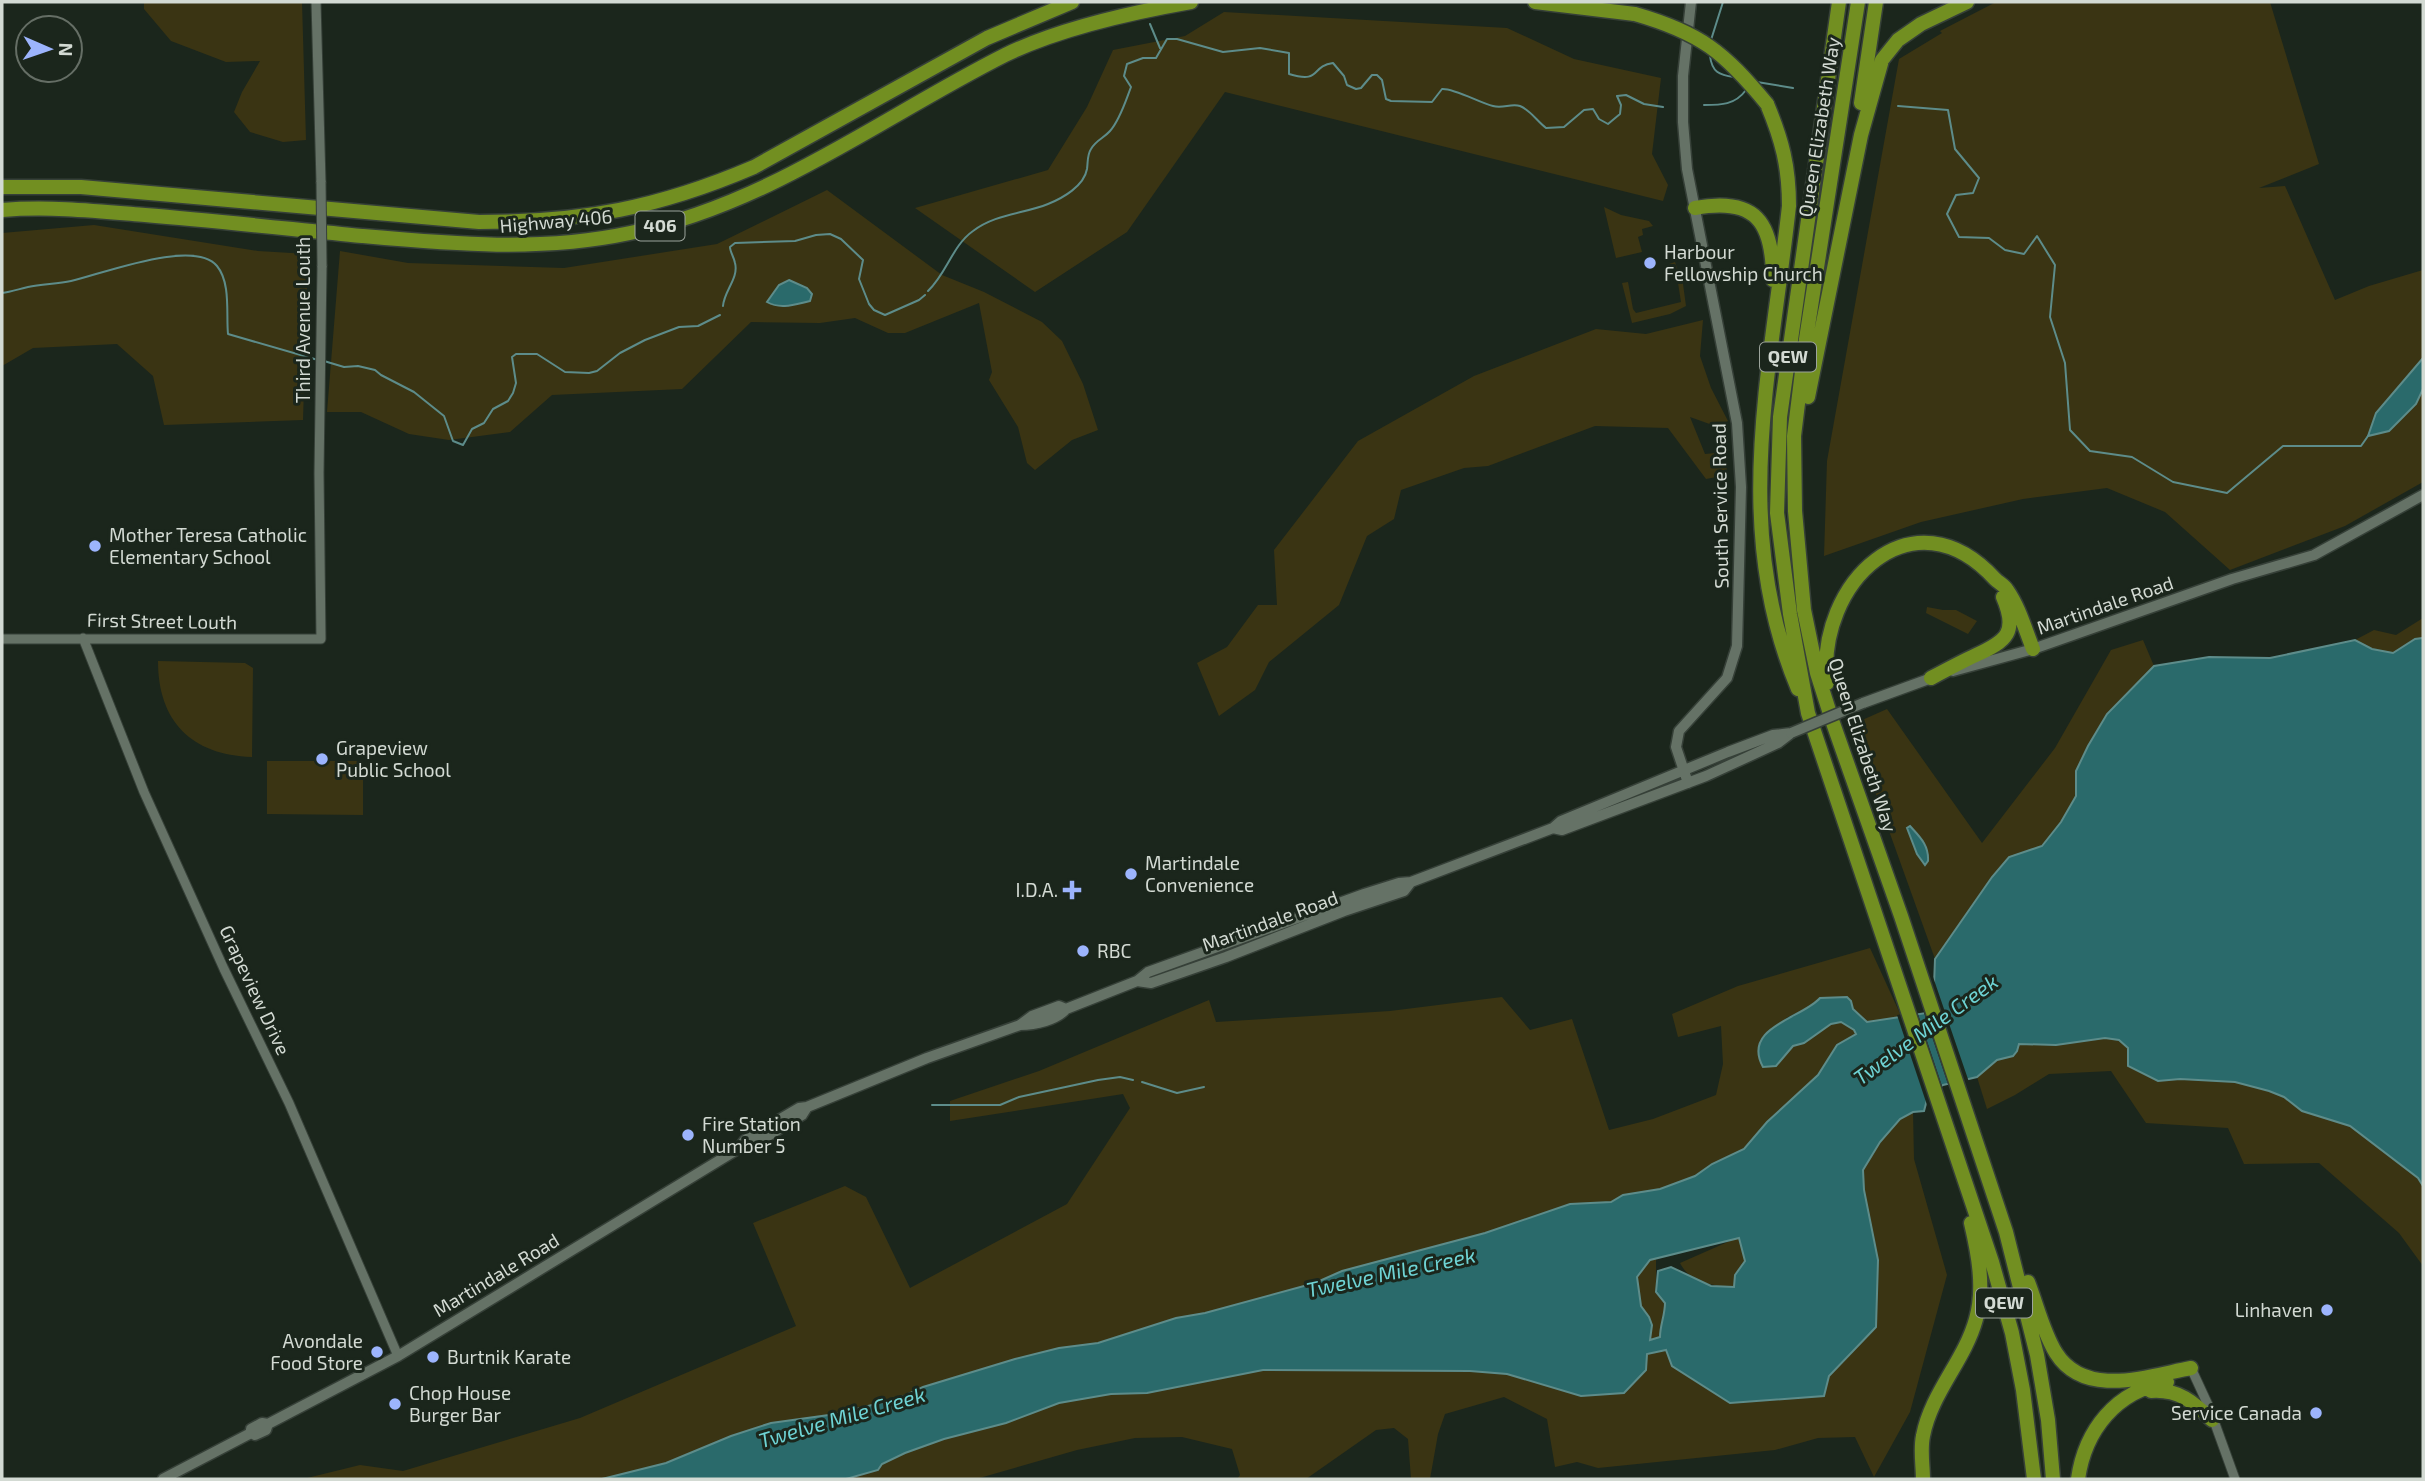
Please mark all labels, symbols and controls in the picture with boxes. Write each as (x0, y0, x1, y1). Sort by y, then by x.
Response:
north arrow (14, 14, 84, 84)
street label: Queen Elizabeth Way (1793, 35, 1844, 219)
text: N (55, 42, 78, 57)
street label: Highway 406 (499, 204, 613, 237)
road number: 406 (636, 211, 684, 240)
street label: Third Avenue Louth (291, 237, 314, 403)
place label: Harbour Fellowship Church (1664, 240, 1823, 285)
marker: Harbour Fellowship Church (1642, 255, 1658, 271)
road number: QEW (1760, 342, 1816, 372)
street label: South Service Road (1707, 423, 1732, 589)
place label: Mother Teresa Catholic Elementary School (109, 523, 307, 568)
marker: Mother Teresa Catholic Elementary School (87, 538, 103, 554)
street label: Martindale Road (2034, 570, 2176, 639)
street label: First Street Louth (87, 608, 237, 633)
street label: Queen Elizabeth Way (1824, 655, 1903, 835)
place label: Grapeview Public School (336, 736, 451, 781)
marker: Grapeview Public School (314, 751, 330, 767)
place label: Martindale Convenience (1145, 851, 1254, 896)
marker: Martindale Convenience (1123, 866, 1139, 882)
place label: I.D.A. (1016, 878, 1058, 901)
marker: I.D.A. (1064, 882, 1080, 898)
street label: Martindale Road (1199, 885, 1341, 956)
street label: Grapeview Drive (215, 921, 296, 1058)
place label: RBC (1097, 939, 1132, 962)
marker: RBC (1075, 943, 1091, 959)
water label: Twelve Mile Creek (1848, 968, 2002, 1089)
place label: Fire Station Number 5 (702, 1112, 801, 1157)
marker: Fire Station Number 5 (680, 1127, 696, 1143)
street label: Martindale Road (429, 1228, 563, 1321)
water label: Twelve Mile Creek (1304, 1241, 1478, 1302)
road number: QEW (1976, 1288, 2032, 1318)
place label: Linhaven (2235, 1298, 2313, 1321)
marker: Linhaven (2319, 1302, 2335, 1318)
place label: Avondale Food Store (270, 1329, 363, 1374)
marker: Avondale Food Store (369, 1344, 385, 1360)
place label: Burtnik Karate (447, 1345, 571, 1368)
marker: Burtnik Karate (425, 1349, 441, 1365)
place label: Chop House Burger Bar (409, 1381, 511, 1426)
water label: Twelve Mile Creek (755, 1381, 928, 1452)
marker: Chop House Burger Bar (387, 1396, 403, 1412)
place label: Service Canada (2171, 1401, 2302, 1424)
marker: Service Canada (2308, 1405, 2324, 1421)

